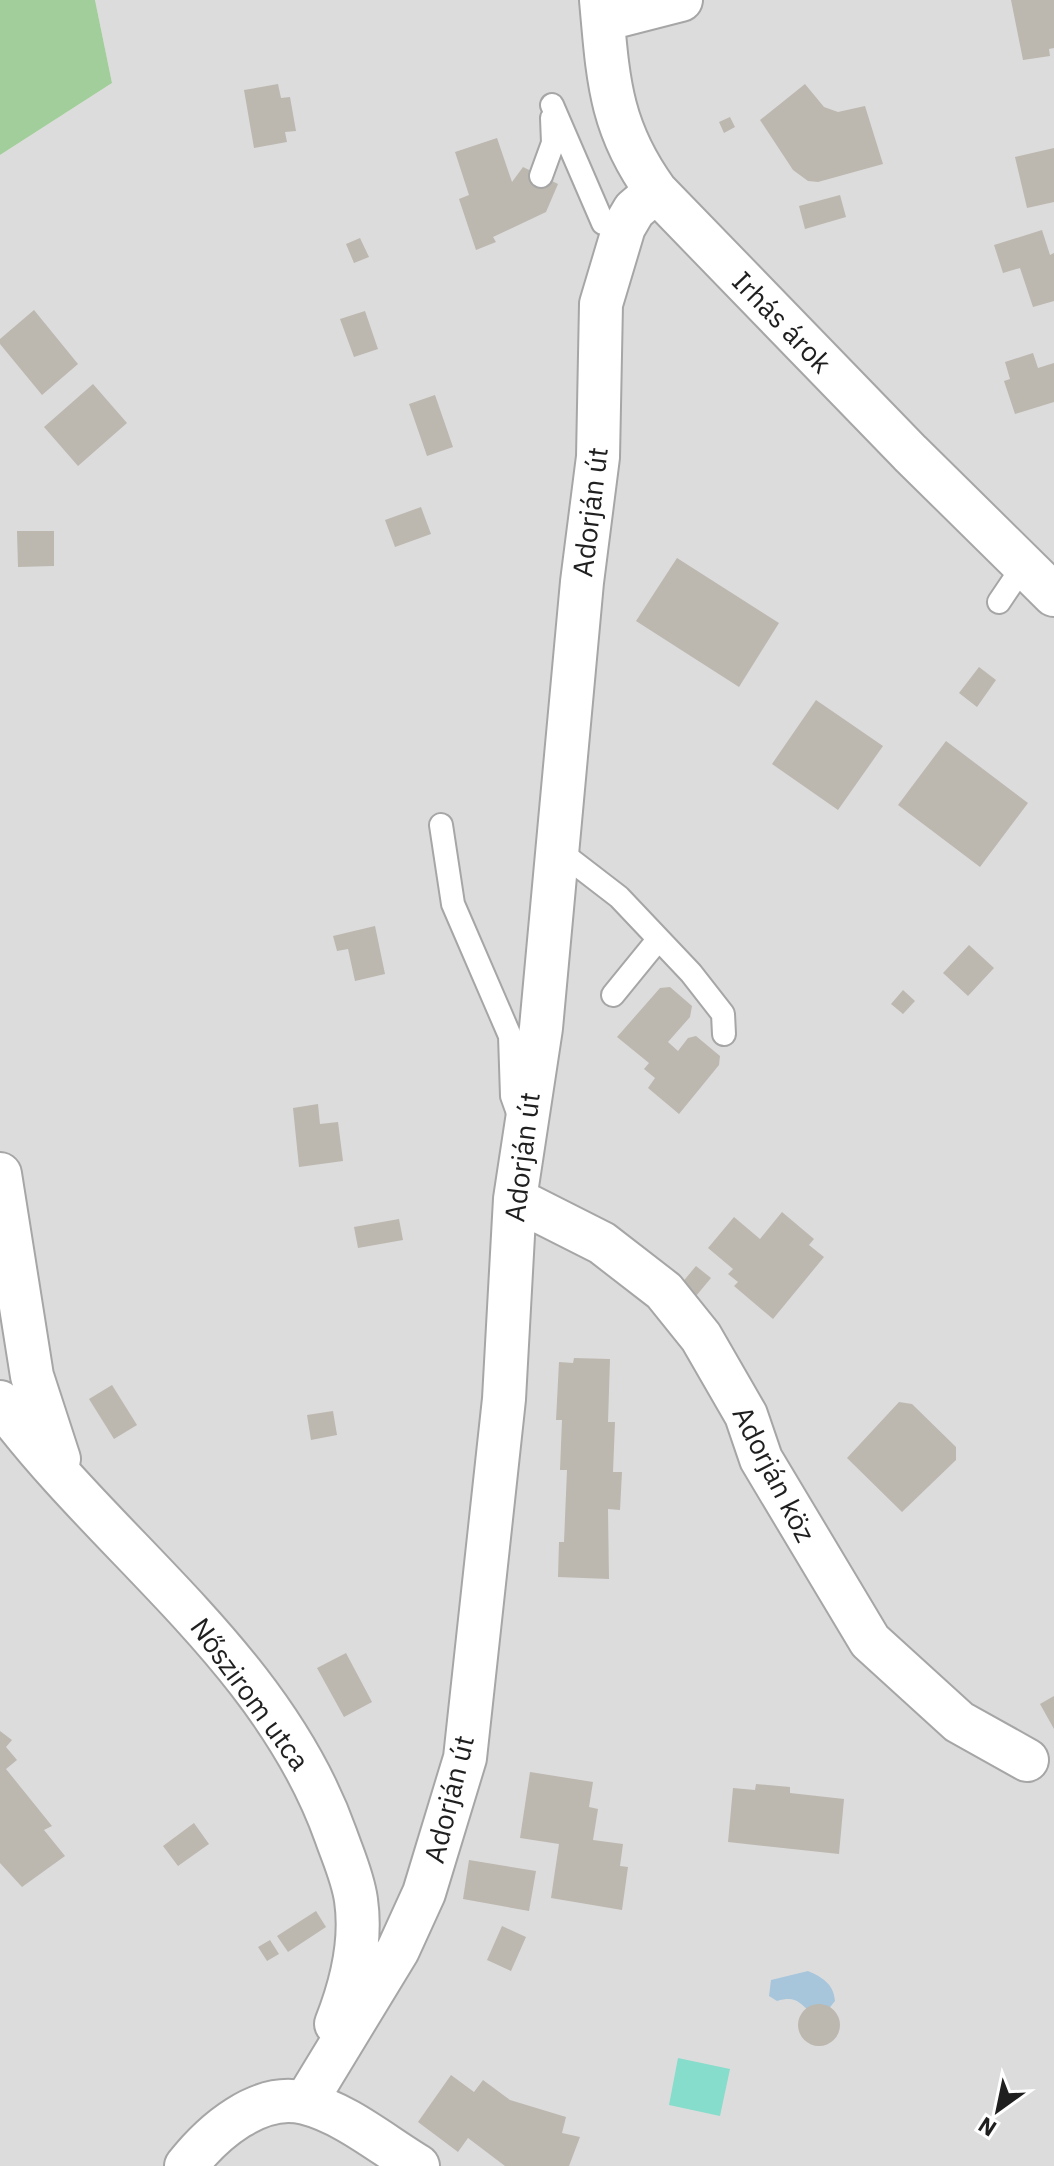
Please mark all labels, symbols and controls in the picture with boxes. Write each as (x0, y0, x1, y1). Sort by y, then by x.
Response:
street label: Irhás árok (725, 263, 840, 381)
street label: Adorján út (563, 445, 616, 579)
street label: Adorján út (495, 1090, 548, 1224)
street label: Adorján köz (724, 1400, 824, 1548)
street label: Nőszirom utca (182, 1610, 318, 1778)
street label: Adorján út (415, 1731, 482, 1867)
north arrow (958, 2070, 1038, 2150)
text: N (972, 2111, 1001, 2144)

